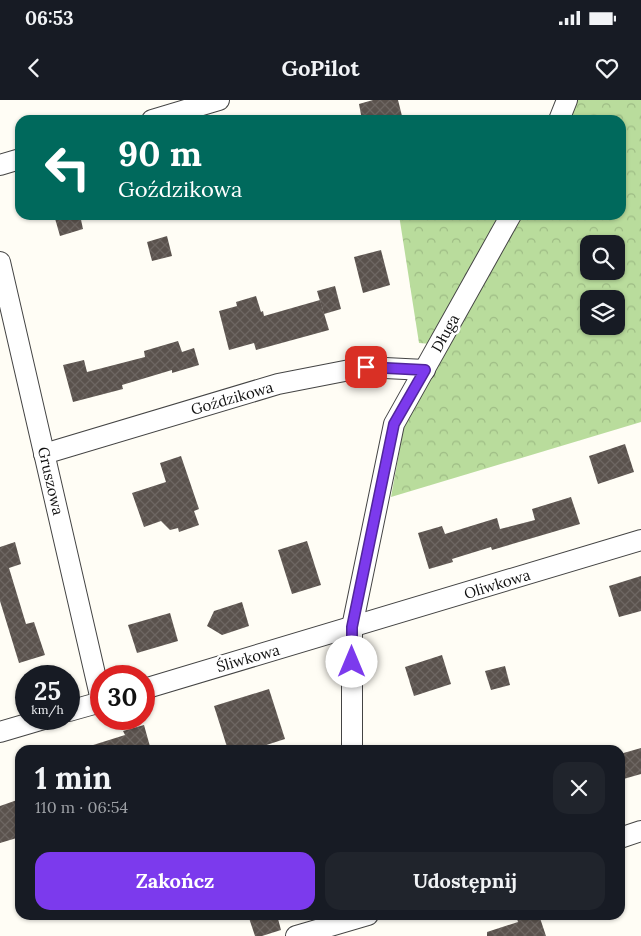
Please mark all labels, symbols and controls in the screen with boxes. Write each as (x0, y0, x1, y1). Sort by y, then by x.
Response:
text: 06:53 (25, 6, 74, 30)
icon: back (20, 54, 48, 82)
text: GoPilot (281, 54, 360, 82)
icon: heart (593, 54, 621, 82)
text: 90 m (118, 131, 202, 176)
icon: left (35, 135, 100, 200)
text: Goździkowa (118, 175, 242, 203)
map controls (580, 235, 625, 335)
button: search (580, 235, 625, 280)
button: layers (580, 290, 625, 335)
street label: Długa (427, 310, 463, 355)
pin (345, 346, 387, 388)
icon: arrive (352, 353, 380, 381)
street label: Goździkowa (189, 377, 276, 419)
street label: Gruszowa (34, 445, 68, 517)
street label: Oliwkowa (462, 565, 533, 603)
position arrow (325, 635, 377, 687)
street label: Śliwkowa (214, 640, 282, 676)
speed limit sign: 30 (90, 665, 155, 730)
text: 25 (34, 675, 61, 707)
text: km/h (31, 702, 64, 717)
text: 1 min (35, 759, 112, 797)
button: close (553, 762, 605, 814)
text: 110 m · 06:54 (35, 797, 128, 817)
button: Zakończ (35, 852, 315, 910)
button: Udostępnij (325, 852, 605, 910)

